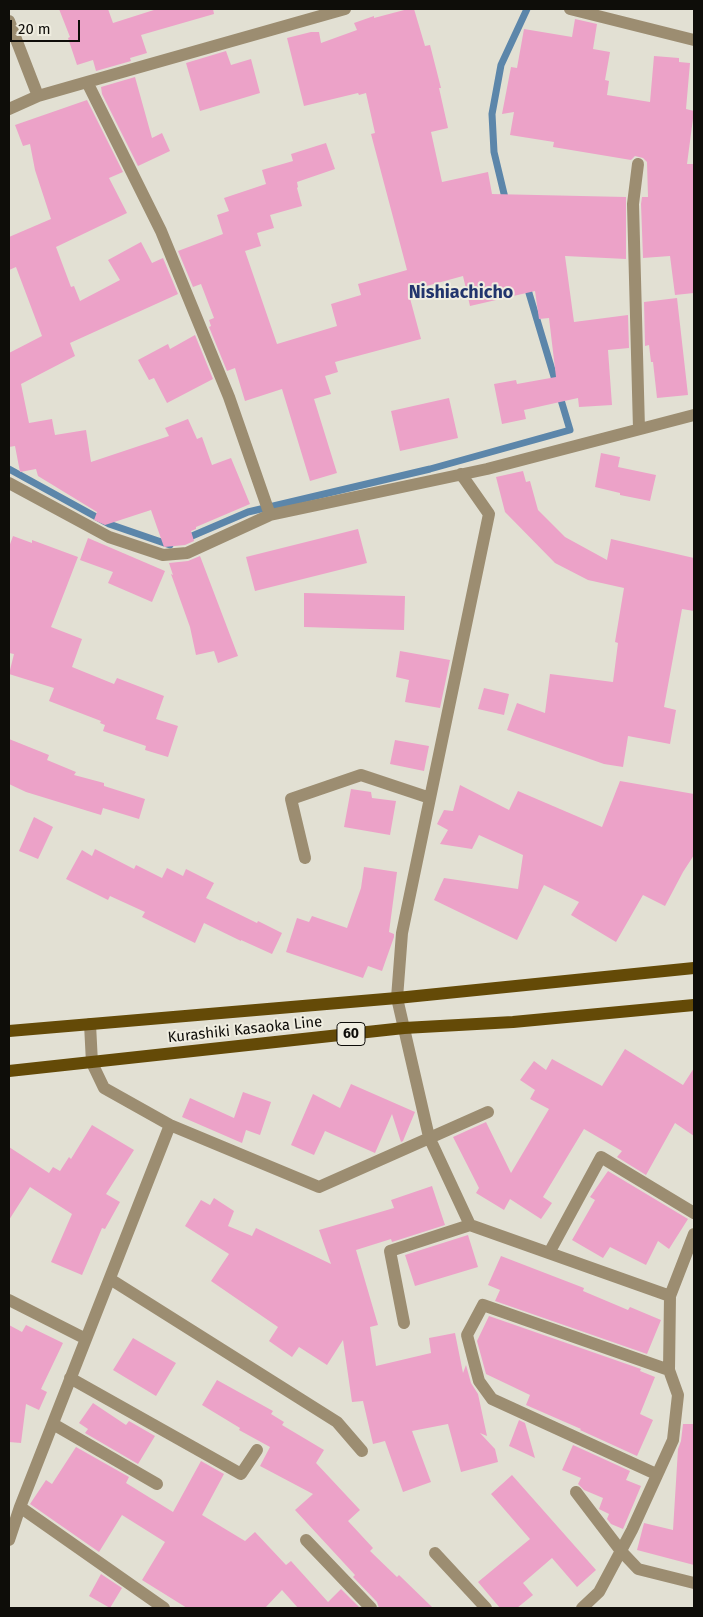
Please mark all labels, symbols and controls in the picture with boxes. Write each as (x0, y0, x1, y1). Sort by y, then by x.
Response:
scale bar (12, 10, 82, 42)
text: 20 m (18, 20, 51, 38)
district label: Nishiachicho (409, 282, 513, 304)
street label: Kurashiki Kasaoka Line (167, 1013, 323, 1047)
road number: 60 (337, 1022, 365, 1046)

